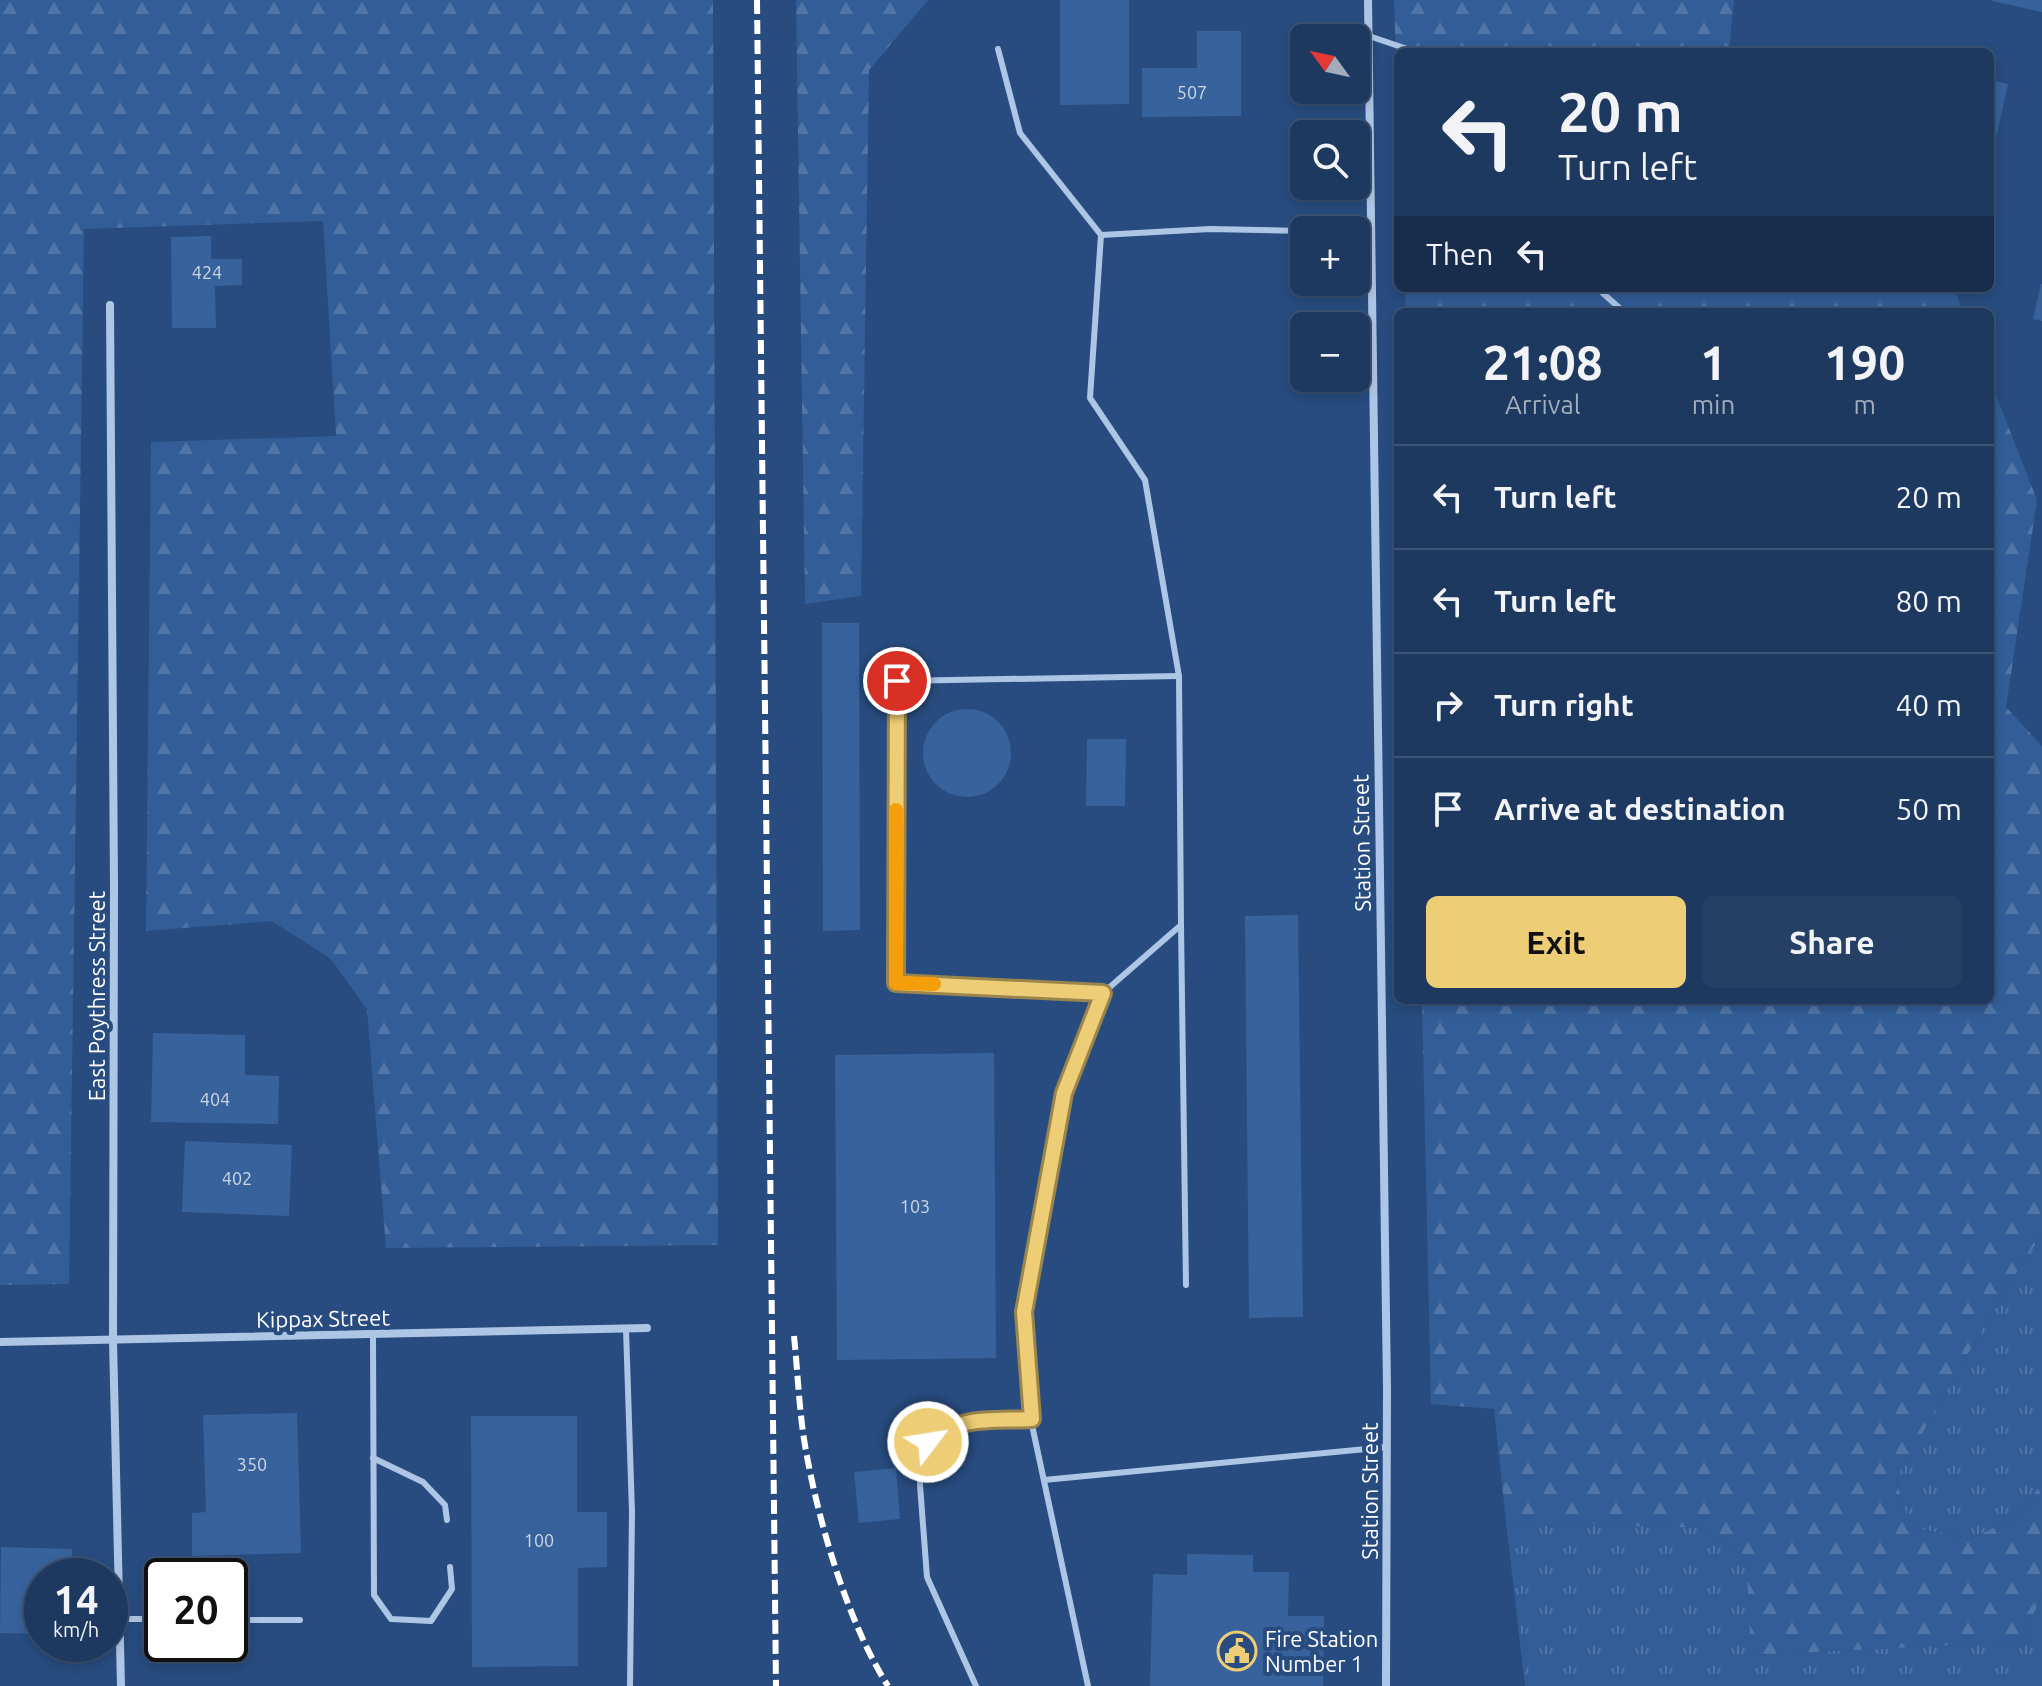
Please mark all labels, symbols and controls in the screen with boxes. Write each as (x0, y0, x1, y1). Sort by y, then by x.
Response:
north arrow (1290, 24, 1370, 104)
map controls (1290, 24, 1370, 392)
icon: left (1426, 80, 1530, 184)
text: 20 m (1558, 80, 1683, 143)
house number: 507 (1177, 82, 1207, 102)
button: search (1290, 120, 1370, 200)
text: Turn left (1558, 146, 1697, 187)
button: + (1290, 216, 1370, 296)
icon: left (1510, 232, 1554, 276)
text: Then (1426, 237, 1494, 271)
house number: 424 (192, 262, 222, 282)
button: − (1290, 312, 1370, 392)
text: 21:08 (1483, 335, 1603, 389)
text: 1 (1700, 335, 1727, 389)
text: 190 (1824, 335, 1905, 389)
text: Arrival (1505, 390, 1581, 419)
text: min (1692, 390, 1735, 419)
text: m (1853, 390, 1876, 419)
icon: left (1426, 475, 1470, 519)
text: Turn left (1494, 480, 1616, 514)
text: 20 m (1895, 480, 1962, 514)
icon: left (1426, 579, 1470, 623)
text: Turn left (1494, 584, 1616, 618)
text: 80 m (1895, 584, 1962, 618)
pin (863, 647, 931, 715)
icon: arrive (875, 659, 919, 703)
icon: right (1426, 683, 1470, 727)
text: Turn right (1494, 688, 1634, 722)
text: 40 m (1895, 688, 1962, 722)
street label: Station Street (1347, 774, 1375, 912)
icon: arrive (1426, 787, 1470, 831)
text: Arrive at destination (1494, 792, 1786, 826)
text: 50 m (1895, 792, 1962, 826)
street label: East Poythress Street (84, 890, 109, 1101)
button: Exit (1426, 896, 1686, 988)
button: Share (1702, 896, 1962, 988)
house number: 404 (200, 1089, 230, 1109)
house number: 402 (222, 1168, 252, 1188)
house number: 103 (900, 1196, 930, 1216)
street label: Kippax Street (256, 1304, 390, 1332)
position arrow (886, 1400, 970, 1484)
street label: Station Street (1357, 1422, 1382, 1560)
house number: 350 (237, 1454, 267, 1474)
house number: 100 (524, 1530, 554, 1550)
speed limit sign: 20 (144, 1558, 248, 1662)
text: 14 (53, 1577, 99, 1622)
text: km/h (53, 1618, 99, 1641)
place label: Fire Station Number 1 (1265, 1626, 1378, 1676)
public building icon: Fire Station Number 1 (1216, 1630, 1258, 1672)

